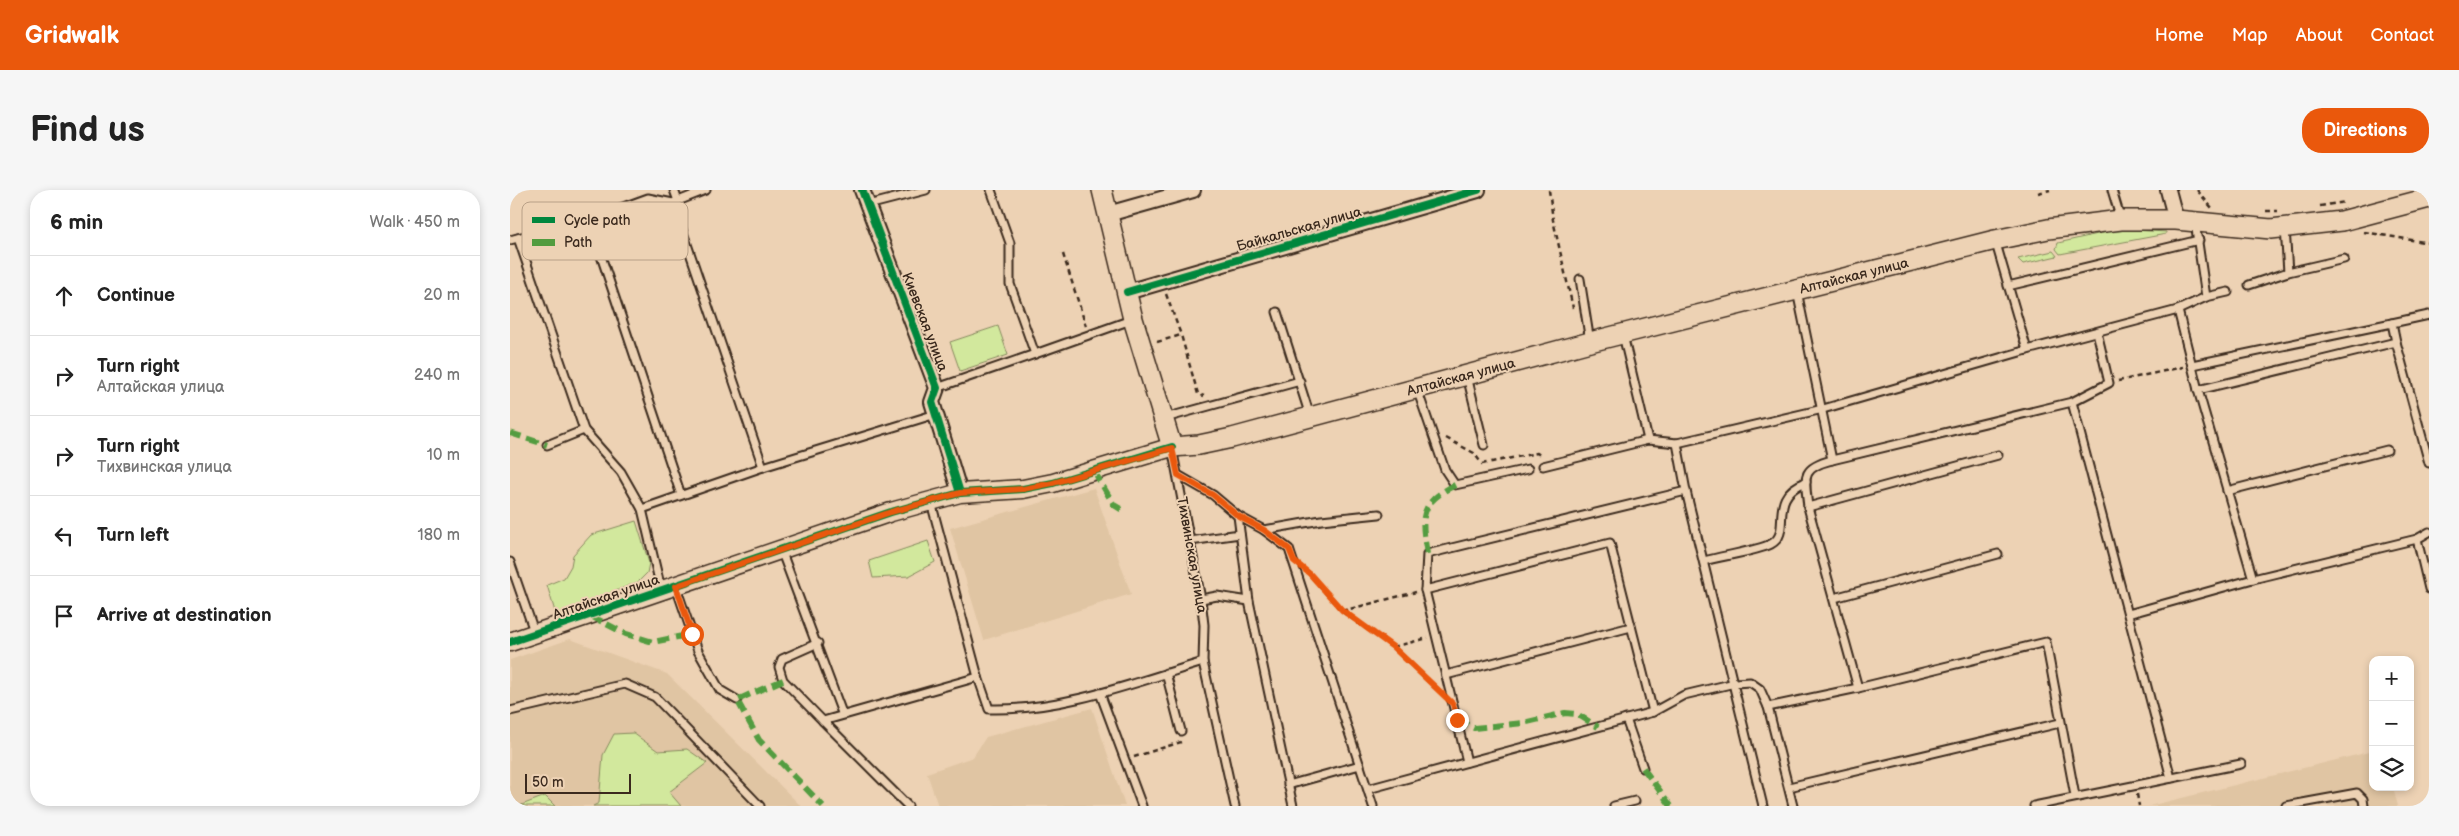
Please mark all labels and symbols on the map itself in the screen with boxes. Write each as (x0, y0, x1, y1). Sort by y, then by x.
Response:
legend (522, 202, 688, 260)
street label: Байкальская улица (1235, 203, 1364, 255)
text: Cycle path (564, 212, 631, 229)
text: Path (564, 234, 592, 251)
street label: Алтайская улица (1797, 254, 1911, 298)
street label: Киевская улица (898, 270, 952, 375)
street label: Алтайская улица (1404, 354, 1518, 400)
street label: Тихвинская улица (1173, 495, 1211, 615)
street label: Алтайская улица (550, 571, 662, 624)
route start (681, 623, 704, 646)
route end (1446, 709, 1469, 732)
scale bar (525, 771, 631, 794)

